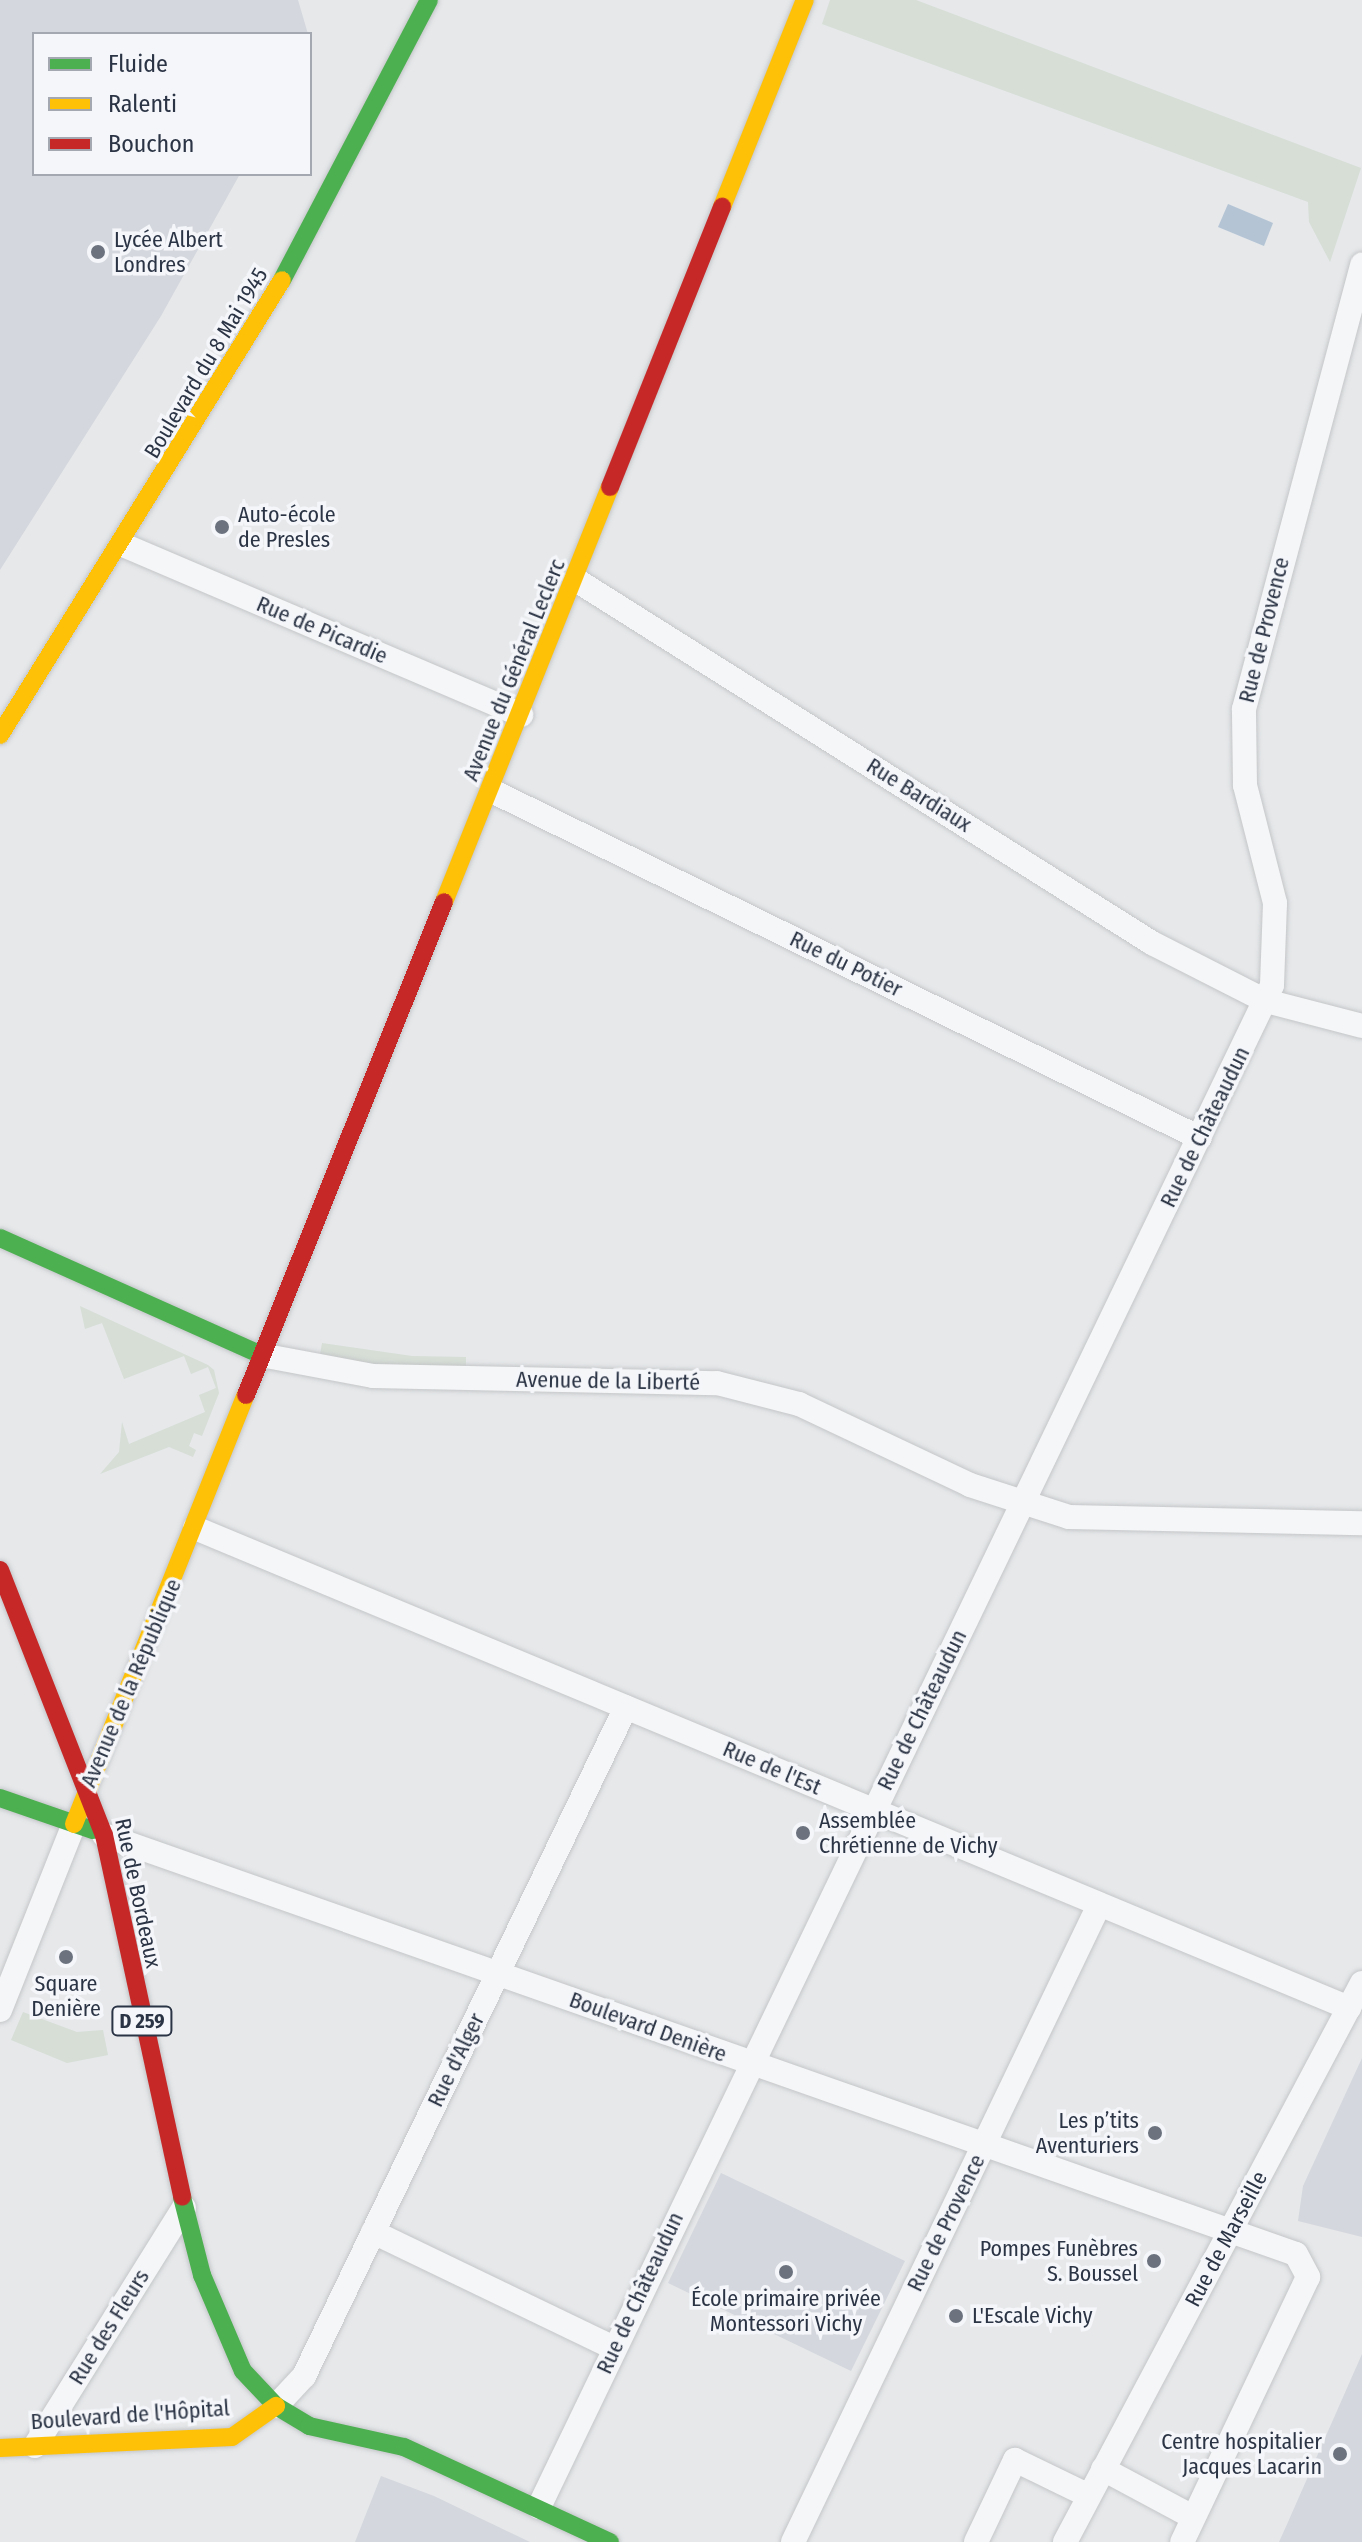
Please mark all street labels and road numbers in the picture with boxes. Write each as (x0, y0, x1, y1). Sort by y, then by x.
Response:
street label: Boulevard du 8 Mai 1945 (139, 263, 273, 463)
street label: Avenue du Général Leclerc (457, 555, 571, 785)
street label: Rue de Provence (1233, 555, 1295, 705)
street label: Rue de Picardie (253, 591, 391, 669)
street label: Rue Bardiaux (862, 752, 976, 838)
street label: Rue du Potier (786, 925, 906, 1003)
street label: Rue de Châteaudun (1155, 1042, 1255, 1212)
street label: Avenue de la Liberté (516, 1366, 700, 1396)
street label: Avenue de la République (75, 1575, 187, 1791)
street label: Rue de Châteaudun (872, 1625, 972, 1795)
street label: Rue de l'Est (719, 1736, 825, 1800)
street label: Rue de Bordeaux (109, 1816, 167, 1970)
street label: Boulevard Denière (566, 1986, 730, 2068)
road number: D 259 (110, 2005, 174, 2037)
street label: Rue d'Alger (422, 2009, 490, 2111)
street label: Rue de Provence (901, 2150, 991, 2296)
street label: Rue de Marseille (1179, 2167, 1273, 2311)
street label: Rue de Châteaudun (591, 2208, 689, 2378)
street label: Rue des Fleurs (63, 2264, 155, 2390)
street label: Boulevard de l'Hôpital (30, 2395, 230, 2435)

